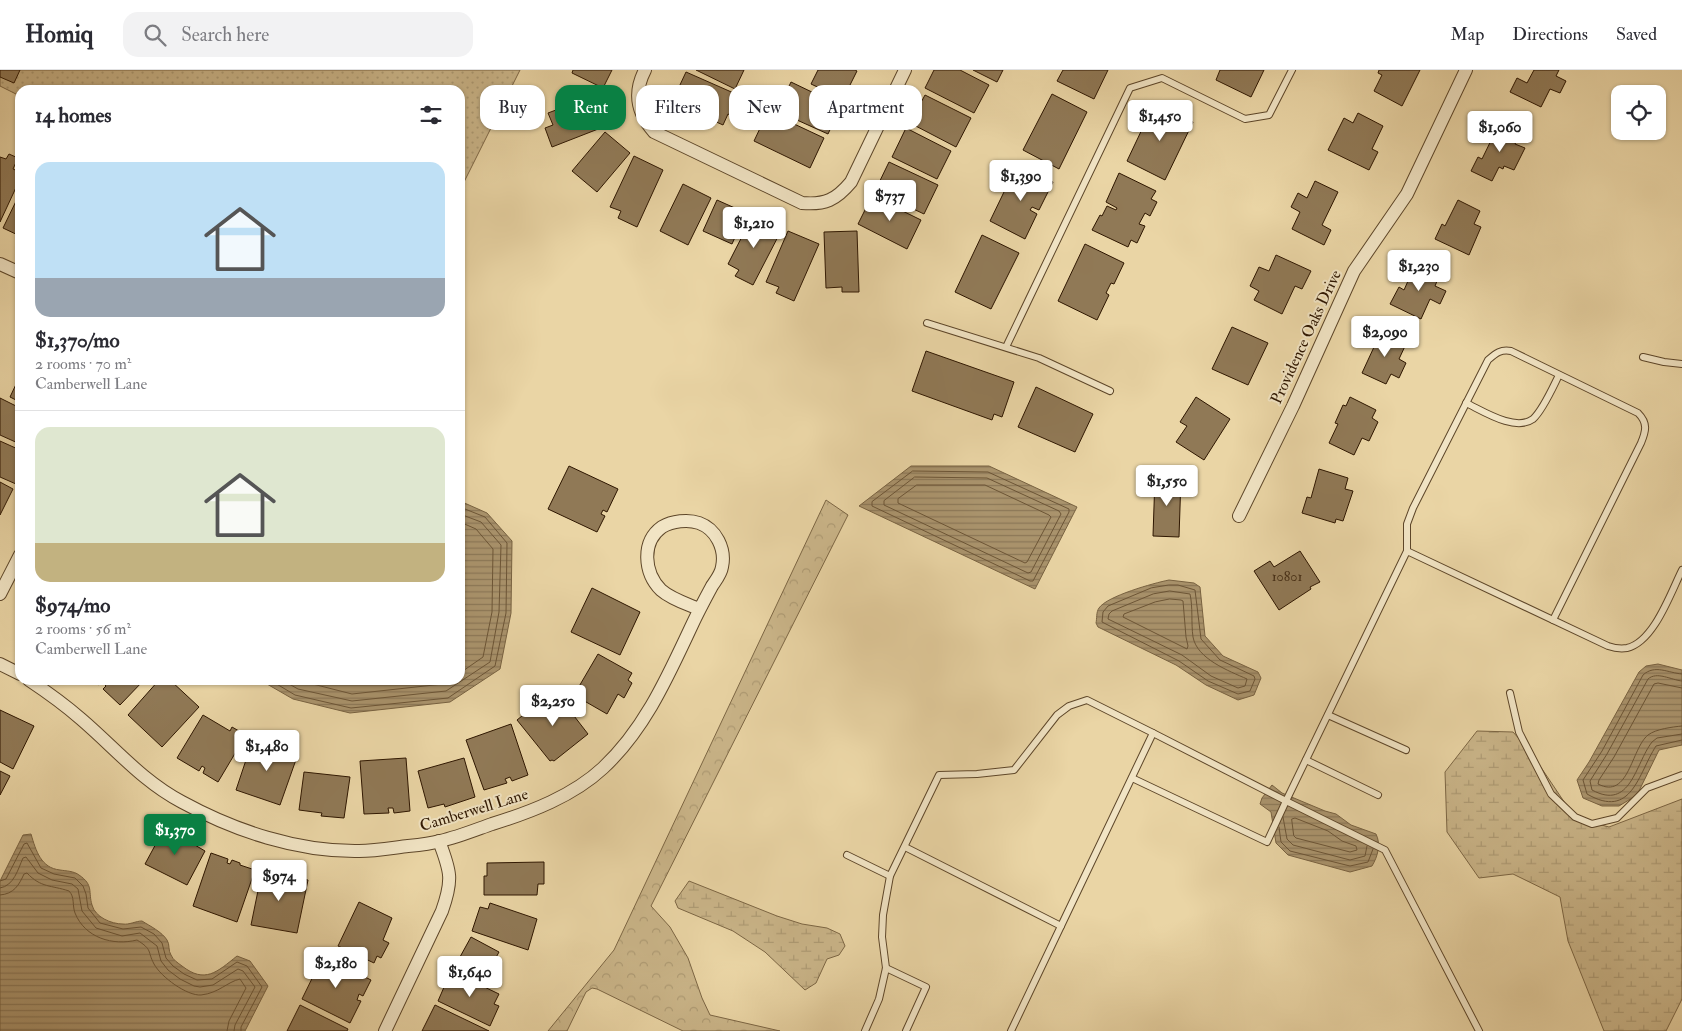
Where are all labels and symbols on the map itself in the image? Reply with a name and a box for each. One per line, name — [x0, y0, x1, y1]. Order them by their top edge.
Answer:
pin: $1,450 — [1119, 100, 1201, 142]
pin: $1,060 — [1459, 111, 1541, 153]
pin: $1,390 — [980, 160, 1062, 202]
pin: $737 — [860, 180, 920, 222]
pin: $1,210 — [713, 206, 795, 249]
pin: $1,230 — [1378, 250, 1460, 292]
street label: Providence Oaks Drive — [1266, 266, 1346, 407]
pin: $2,090 — [1344, 316, 1426, 358]
pin: $1,550 — [1126, 464, 1208, 507]
house number: 10801 — [1272, 568, 1302, 585]
pin: $2,250 — [512, 684, 594, 727]
pin: $1,480 — [226, 730, 308, 772]
street label: Camberwell Lane — [417, 784, 531, 836]
pin: $1,370 — [134, 814, 216, 856]
pin: $974 — [249, 860, 309, 902]
pin: $2,180 — [295, 946, 377, 989]
pin: $1,640 — [429, 956, 511, 998]

